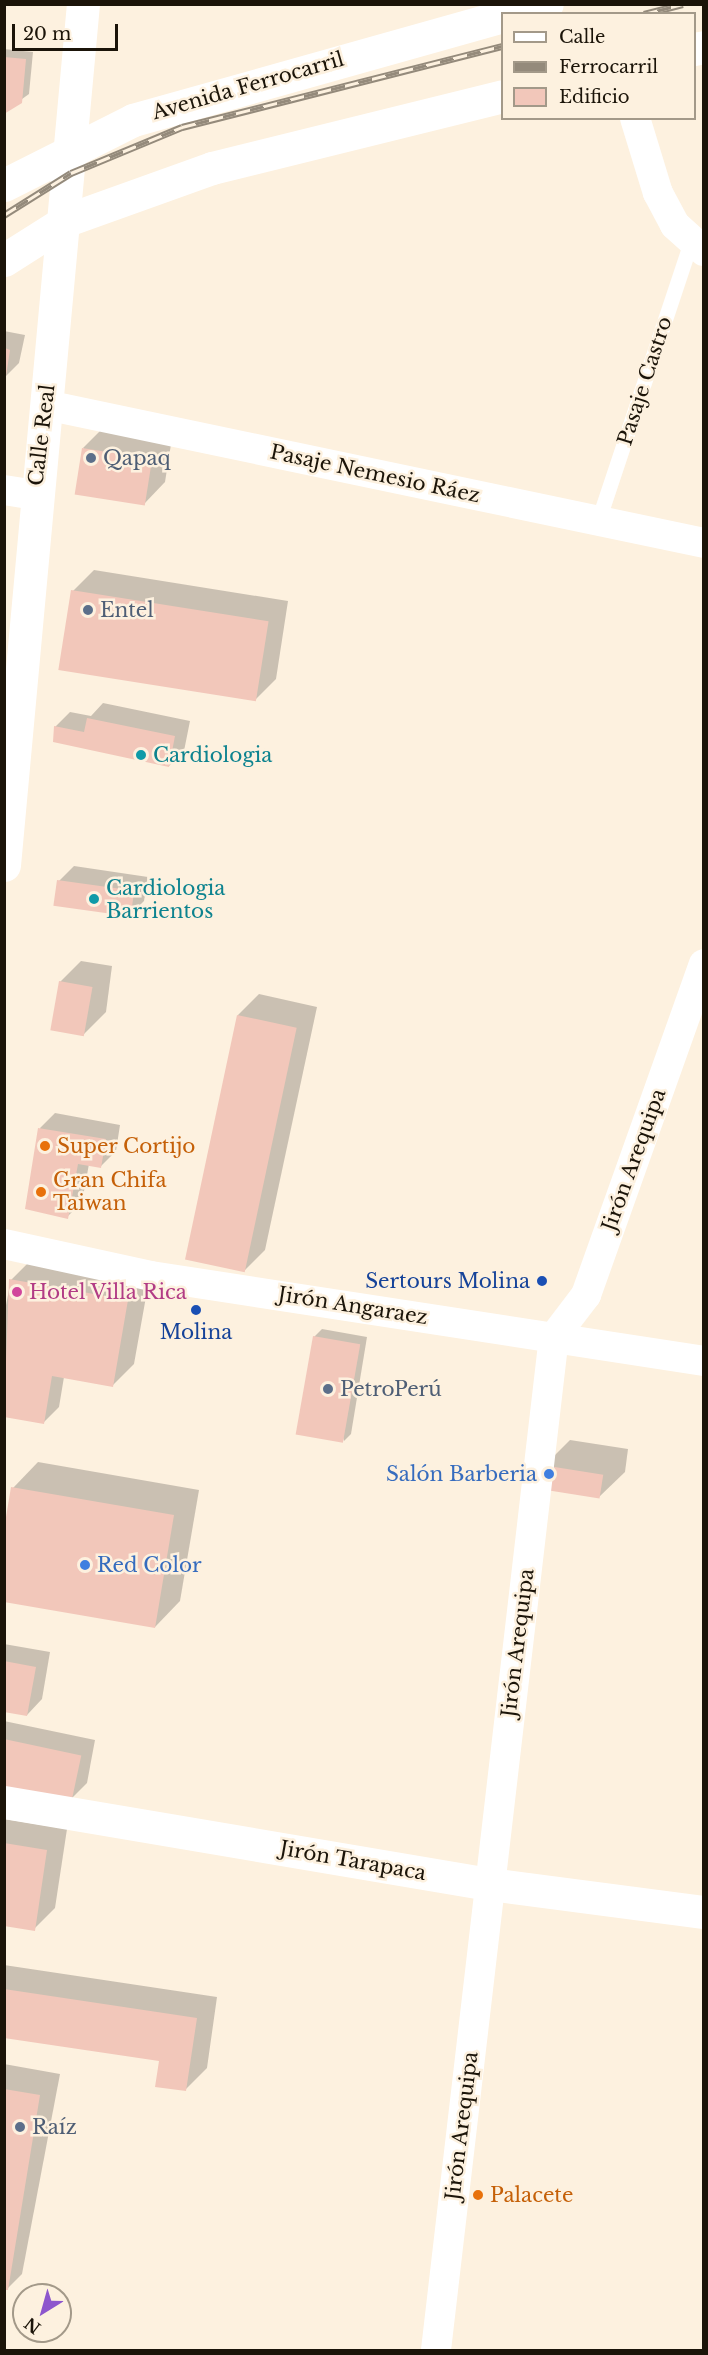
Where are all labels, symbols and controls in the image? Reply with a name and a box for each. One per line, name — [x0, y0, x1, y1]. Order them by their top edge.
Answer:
scale bar — [15, 12, 122, 50]
legend — [501, 12, 696, 120]
text: 20 m — [23, 23, 71, 45]
text: Calle — [559, 26, 605, 48]
street label: Avenida Ferrocarril — [149, 47, 347, 125]
text: Ferrocarril — [559, 56, 658, 78]
text: Edificio — [559, 86, 630, 108]
street label: Pasaje Castro — [613, 313, 677, 449]
street label: Calle Real — [24, 383, 60, 487]
street label: Pasaje Nemesio Ráez — [268, 440, 482, 508]
place label: Qapaq — [103, 446, 171, 470]
marker: Qapaq — [84, 451, 98, 465]
place label: Entel — [100, 598, 154, 622]
marker: Entel — [81, 603, 95, 617]
place label: Cardiologia — [153, 743, 272, 767]
marker: Cardiologia — [134, 748, 148, 762]
place label: Cardiologia Barrientos — [106, 876, 225, 923]
marker: Cardiologia Barrientos — [87, 892, 101, 906]
street label: Jirón Arequipa — [597, 1085, 671, 1235]
place label: Super Cortijo — [57, 1134, 196, 1158]
marker: Super Cortijo — [38, 1139, 52, 1153]
place label: Gran Chifa Taiwan — [53, 1168, 166, 1215]
marker: Gran Chifa Taiwan — [34, 1185, 48, 1199]
place label: Sertours Molina — [365, 1269, 530, 1293]
marker: Sertours Molina — [535, 1274, 549, 1288]
place label: Hotel Villa Rica — [29, 1280, 188, 1304]
street label: Jirón Angaraez — [276, 1282, 430, 1330]
marker: Hotel Villa Rica — [10, 1285, 24, 1299]
marker: Molina — [189, 1303, 203, 1317]
place label: Molina — [160, 1320, 232, 1344]
place label: PetroPerú — [340, 1377, 442, 1401]
marker: PetroPerú — [321, 1382, 335, 1396]
place label: Salón Barberia — [386, 1462, 537, 1486]
marker: Salón Barberia — [542, 1467, 556, 1481]
place label: Red Color — [97, 1553, 202, 1577]
marker: Red Color — [78, 1558, 92, 1572]
street label: Jirón Arequipa — [497, 1567, 539, 1719]
street label: Jirón Tarapaca — [278, 1836, 428, 1886]
street label: Jirón Arequipa — [441, 2050, 483, 2202]
place label: Raíz — [32, 2115, 77, 2139]
marker: Raíz — [13, 2120, 27, 2134]
place label: Palacete — [490, 2183, 573, 2207]
marker: Palacete — [471, 2188, 485, 2202]
north arrow — [12, 2283, 72, 2343]
text: N — [20, 2313, 44, 2338]

